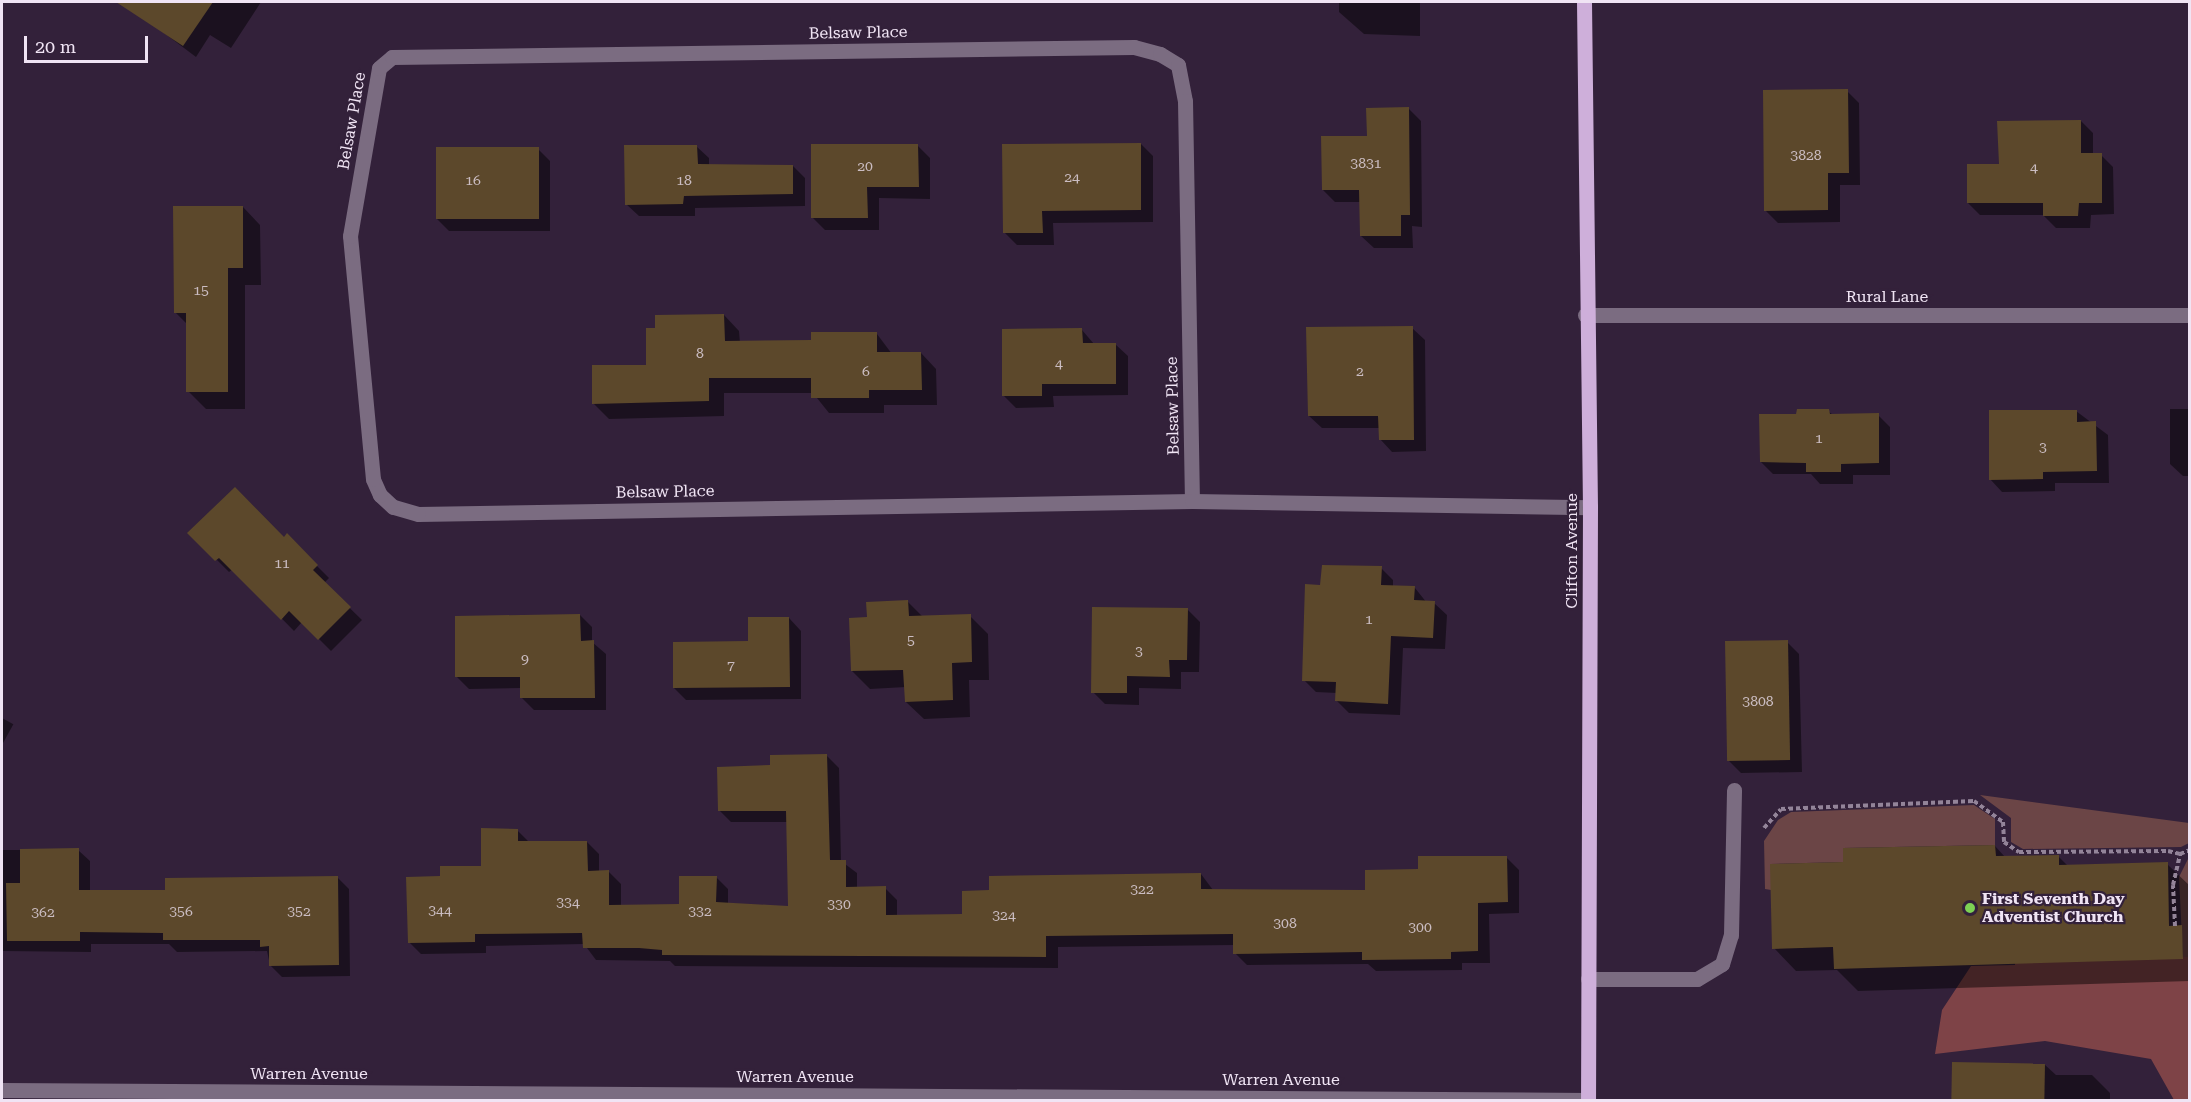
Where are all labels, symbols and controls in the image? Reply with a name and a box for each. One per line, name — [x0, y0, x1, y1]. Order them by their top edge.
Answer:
street label: Belsaw Place — [808, 23, 908, 43]
scale bar — [27, 24, 152, 62]
text: 20 m — [35, 36, 76, 57]
street label: Belsaw Place — [334, 71, 370, 171]
house number: 3828 — [1790, 147, 1822, 163]
house number: 3831 — [1350, 155, 1382, 171]
house number: 20 — [857, 158, 873, 174]
house number: 4 — [2030, 159, 2038, 175]
house number: 24 — [1064, 169, 1080, 185]
house number: 16 — [465, 172, 481, 188]
house number: 18 — [676, 172, 692, 188]
house number: 15 — [193, 282, 209, 298]
street label: Rural Lane — [1846, 287, 1928, 307]
house number: 8 — [696, 345, 704, 361]
house number: 4 — [1055, 355, 1063, 371]
street label: Belsaw Place — [1163, 356, 1183, 456]
house number: 6 — [862, 363, 870, 379]
house number: 2 — [1356, 363, 1364, 379]
house number: 1 — [1815, 430, 1823, 446]
house number: 3 — [2039, 439, 2047, 455]
street label: Belsaw Place — [615, 482, 715, 502]
street label: Clifton Avenue — [1562, 493, 1582, 609]
house number: 11 — [274, 555, 290, 571]
house number: 1 — [1365, 611, 1373, 627]
house number: 5 — [907, 632, 915, 648]
house number: 3 — [1135, 643, 1143, 659]
house number: 9 — [521, 651, 529, 667]
house number: 7 — [727, 657, 735, 673]
house number: 3808 — [1742, 693, 1774, 709]
house number: 322 — [1130, 881, 1154, 897]
place label: First Seventh Day Adventist Church — [1982, 889, 2125, 927]
house number: 334 — [556, 894, 580, 910]
house number: 330 — [827, 896, 851, 912]
marker: First Seventh Day Adventist Church — [1963, 901, 1977, 915]
house number: 344 — [428, 902, 452, 918]
house number: 356 — [169, 903, 193, 919]
house number: 352 — [287, 903, 311, 919]
house number: 332 — [688, 903, 712, 919]
house number: 362 — [31, 904, 55, 920]
house number: 324 — [992, 907, 1016, 923]
house number: 308 — [1273, 915, 1297, 931]
house number: 300 — [1408, 919, 1432, 935]
street label: Warren Avenue — [250, 1064, 368, 1084]
street label: Warren Avenue — [736, 1067, 854, 1087]
street label: Warren Avenue — [1222, 1070, 1340, 1090]

